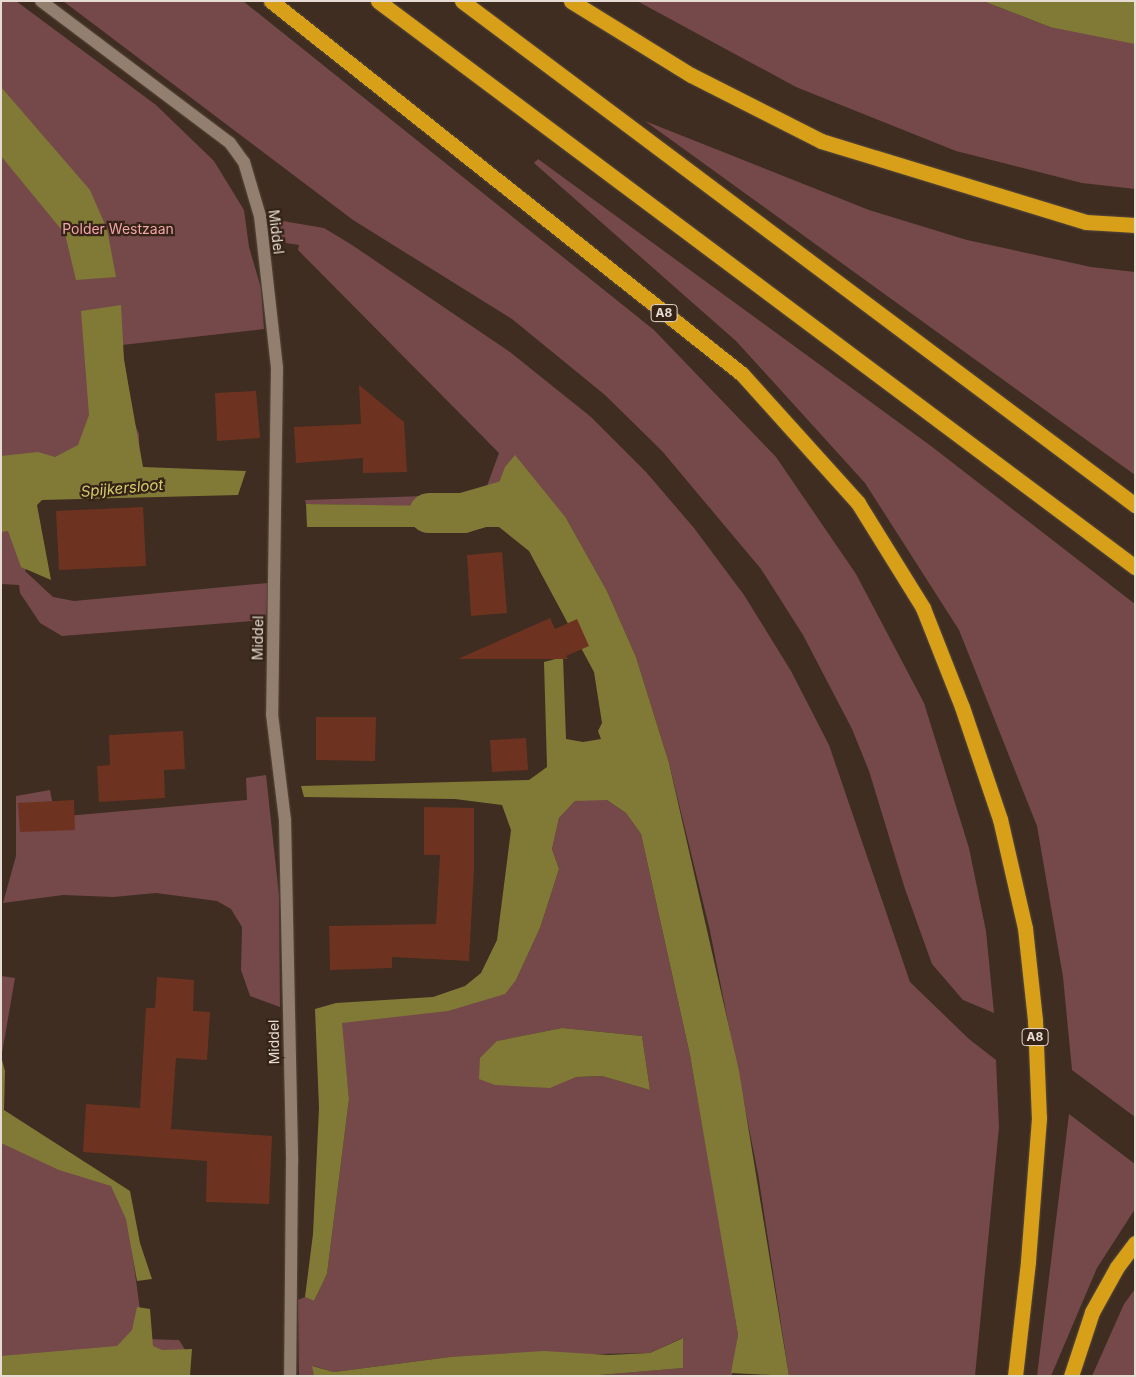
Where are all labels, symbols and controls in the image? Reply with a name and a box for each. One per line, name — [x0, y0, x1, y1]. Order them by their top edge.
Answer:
street label: Middel — [265, 209, 287, 255]
park label: Polder Westzaan — [62, 221, 174, 237]
road number: A8 — [650, 304, 678, 322]
water label: Spijkersloot — [80, 475, 164, 501]
street label: Middel — [249, 615, 267, 661]
street label: Middel — [265, 1019, 283, 1065]
road number: A8 — [1021, 1028, 1049, 1046]

